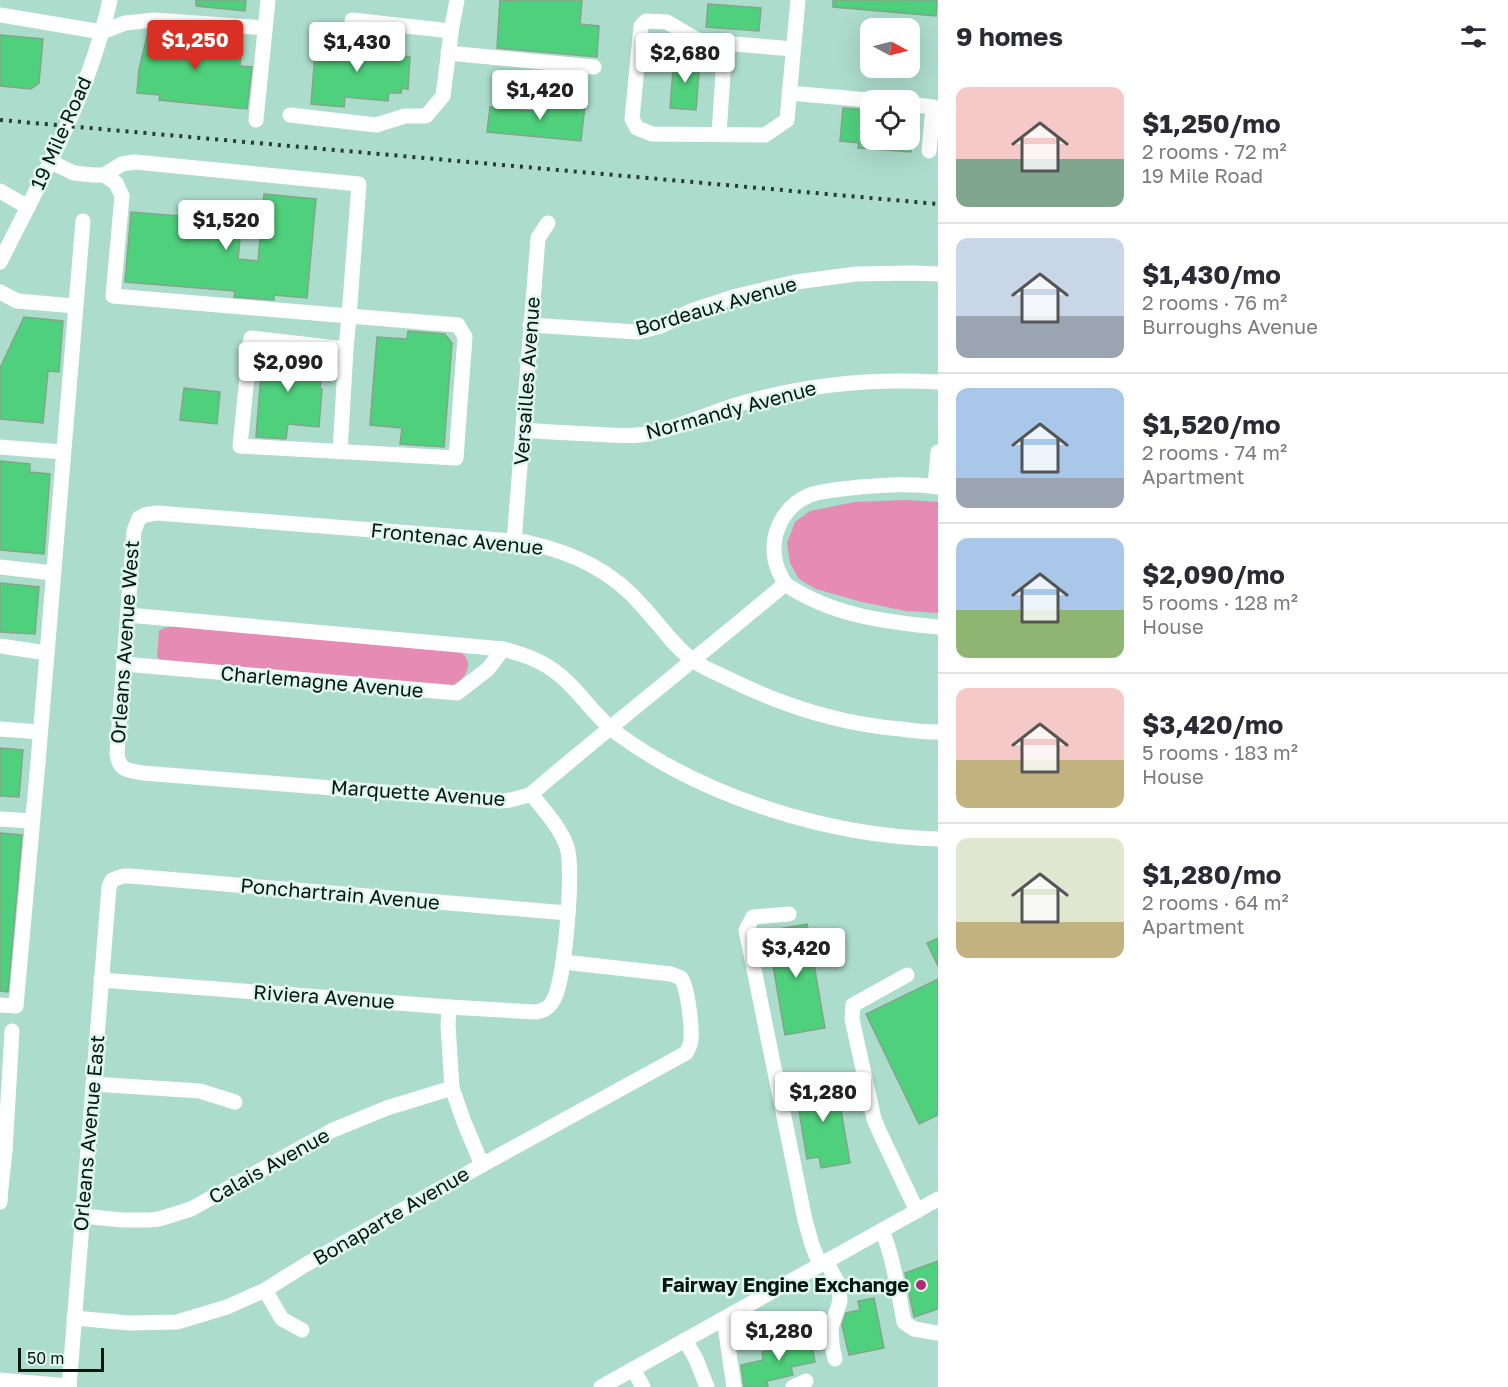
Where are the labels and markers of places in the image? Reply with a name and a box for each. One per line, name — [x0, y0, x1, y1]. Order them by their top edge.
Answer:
pin: $1,250 — [146, 20, 244, 71]
pin: $1,430 — [308, 22, 406, 73]
pin: $2,680 — [636, 33, 734, 84]
pin: $1,420 — [491, 70, 589, 121]
pin: $1,520 — [177, 200, 275, 251]
pin: $2,090 — [239, 342, 337, 393]
pin: $3,420 — [747, 928, 845, 979]
pin: $1,280 — [774, 1072, 872, 1123]
place label: Fairway Engine Exchange — [661, 1272, 909, 1296]
marker: Fairway Engine Exchange — [914, 1278, 928, 1292]
pin: $1,280 — [730, 1311, 828, 1362]

